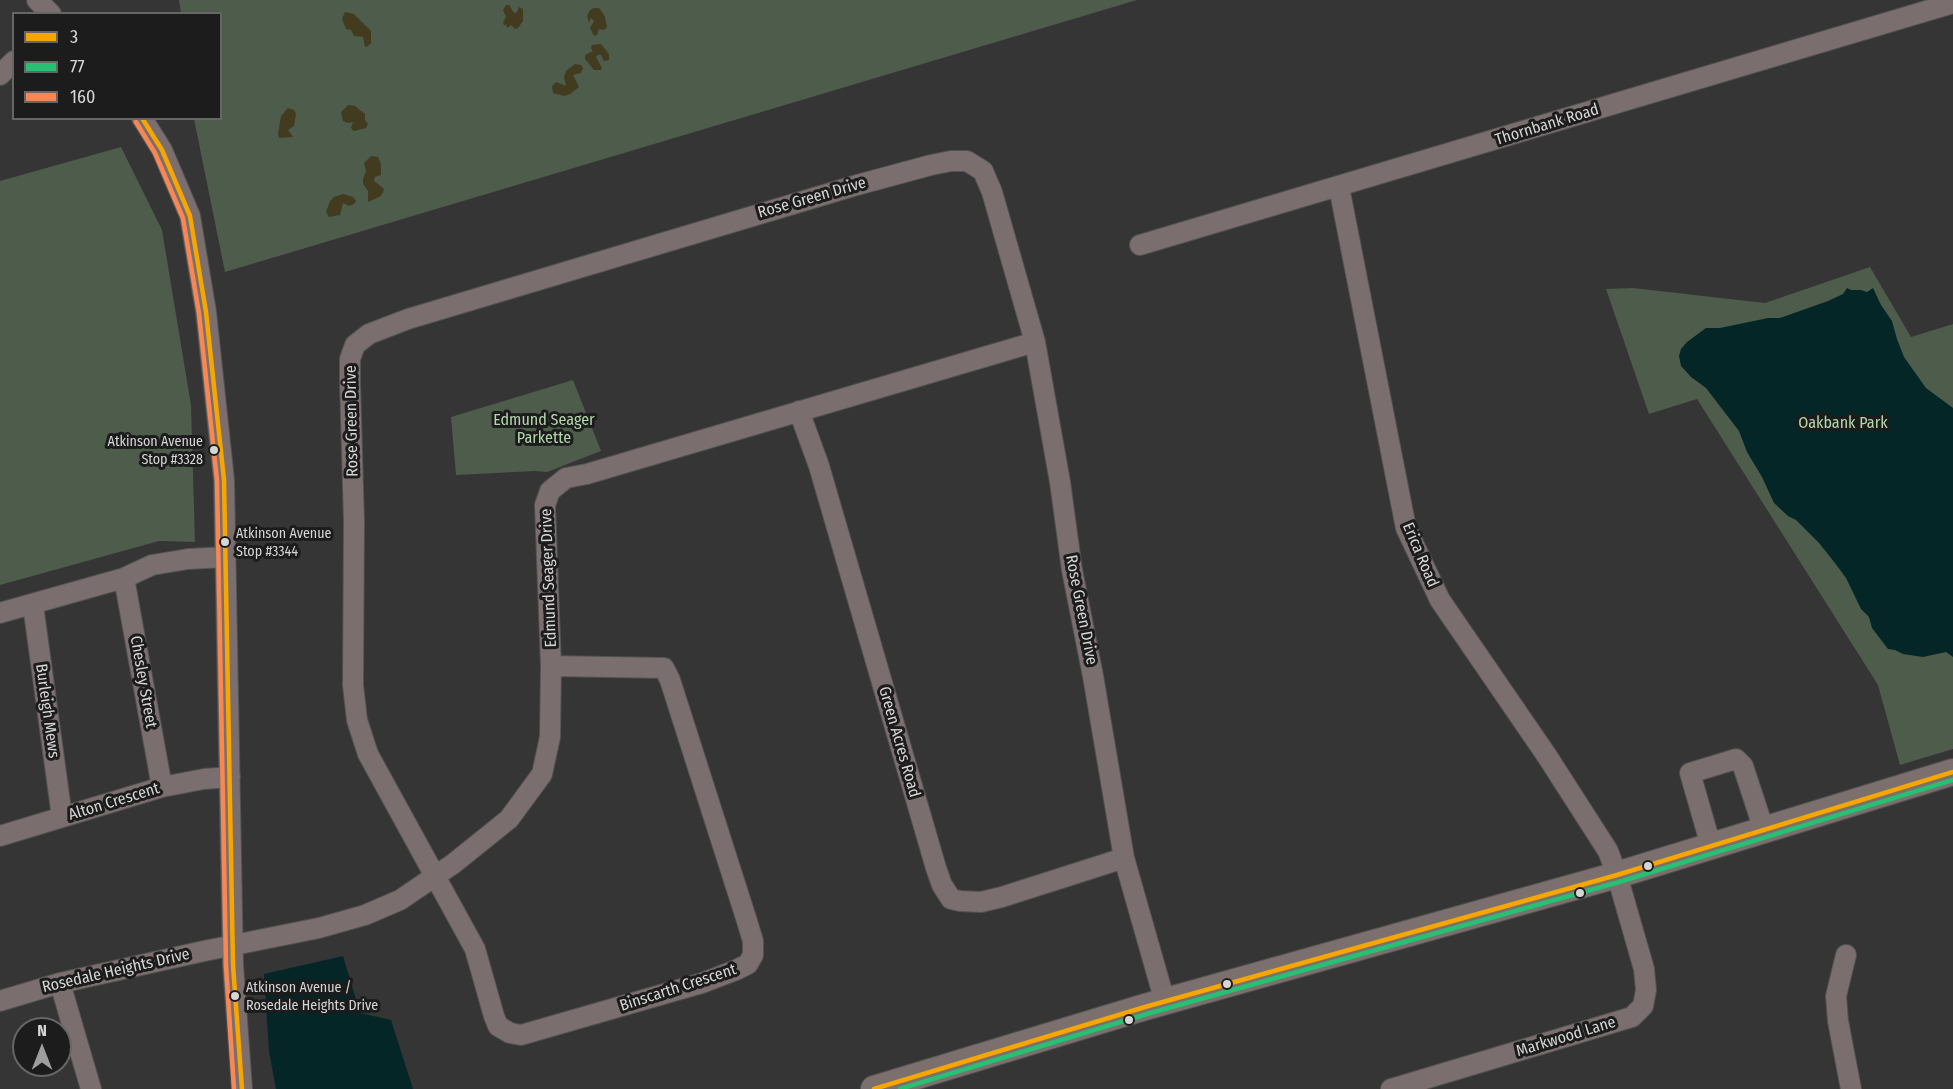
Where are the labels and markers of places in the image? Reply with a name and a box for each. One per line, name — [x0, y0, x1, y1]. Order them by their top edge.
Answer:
place label: Atkinson Avenue Stop #3328 — [108, 434, 203, 466]
marker: Atkinson Avenue Stop #3328 — [208, 444, 220, 456]
place label: Atkinson Avenue Stop #3344 — [236, 526, 331, 558]
marker: Atkinson Avenue Stop #3344 — [219, 536, 231, 548]
unlabelled marker — [1642, 860, 1654, 872]
unlabelled marker — [1574, 887, 1586, 899]
unlabelled marker — [1221, 978, 1233, 990]
place label: Atkinson Avenue / Rosedale Heights Drive — [246, 980, 378, 1012]
marker: Atkinson Avenue / Rosedale Heights Drive — [229, 990, 241, 1002]
unlabelled marker — [1123, 1014, 1135, 1026]

